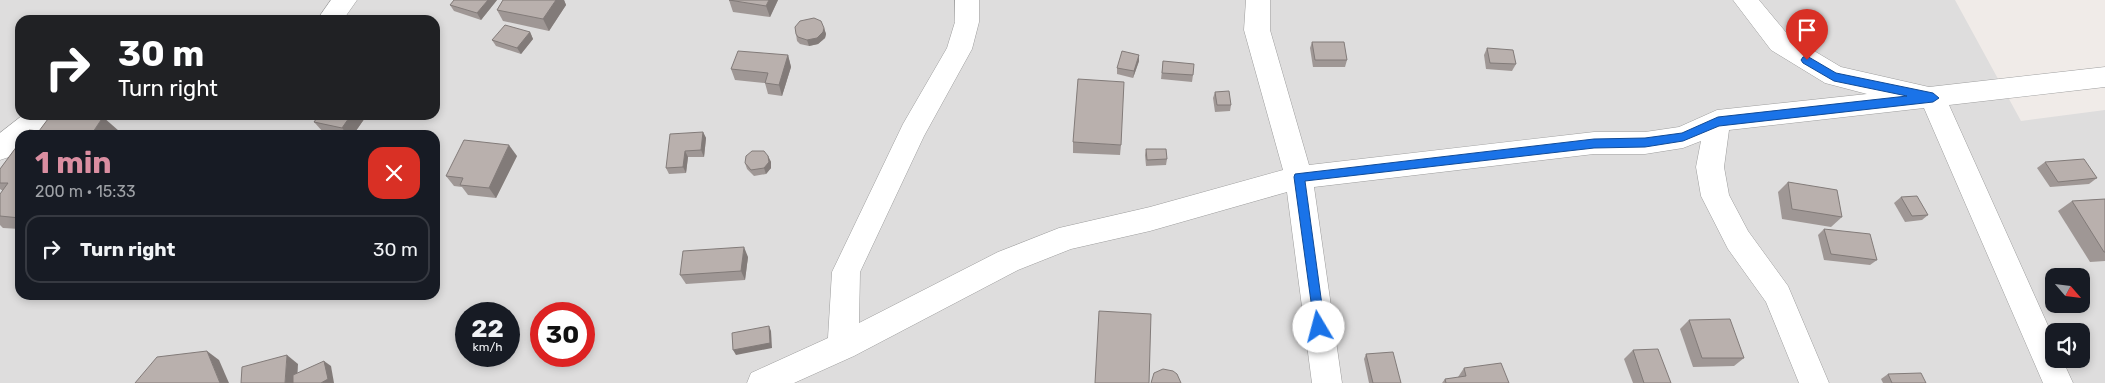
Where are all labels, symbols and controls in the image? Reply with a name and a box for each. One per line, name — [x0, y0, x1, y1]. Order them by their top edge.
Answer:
pin — [1786, 9, 1828, 60]
icon: arrive — [1793, 16, 1821, 44]
text: 30 m — [118, 33, 204, 75]
icon: right — [35, 35, 100, 100]
text: Turn right — [118, 75, 218, 102]
text: 1 min — [35, 145, 112, 181]
button: close — [368, 147, 420, 199]
text: 200 m · 15:33 — [35, 182, 136, 201]
icon: right — [37, 235, 65, 263]
text: Turn right — [80, 238, 175, 261]
text: 30 m — [373, 238, 418, 261]
north arrow — [2045, 268, 2090, 312]
map controls — [2045, 268, 2090, 368]
position arrow — [1292, 300, 1344, 352]
speed limit sign: 30 — [530, 302, 595, 367]
text: 22 — [471, 314, 504, 343]
button: sound — [2045, 323, 2090, 368]
text: km/h — [473, 340, 502, 354]

